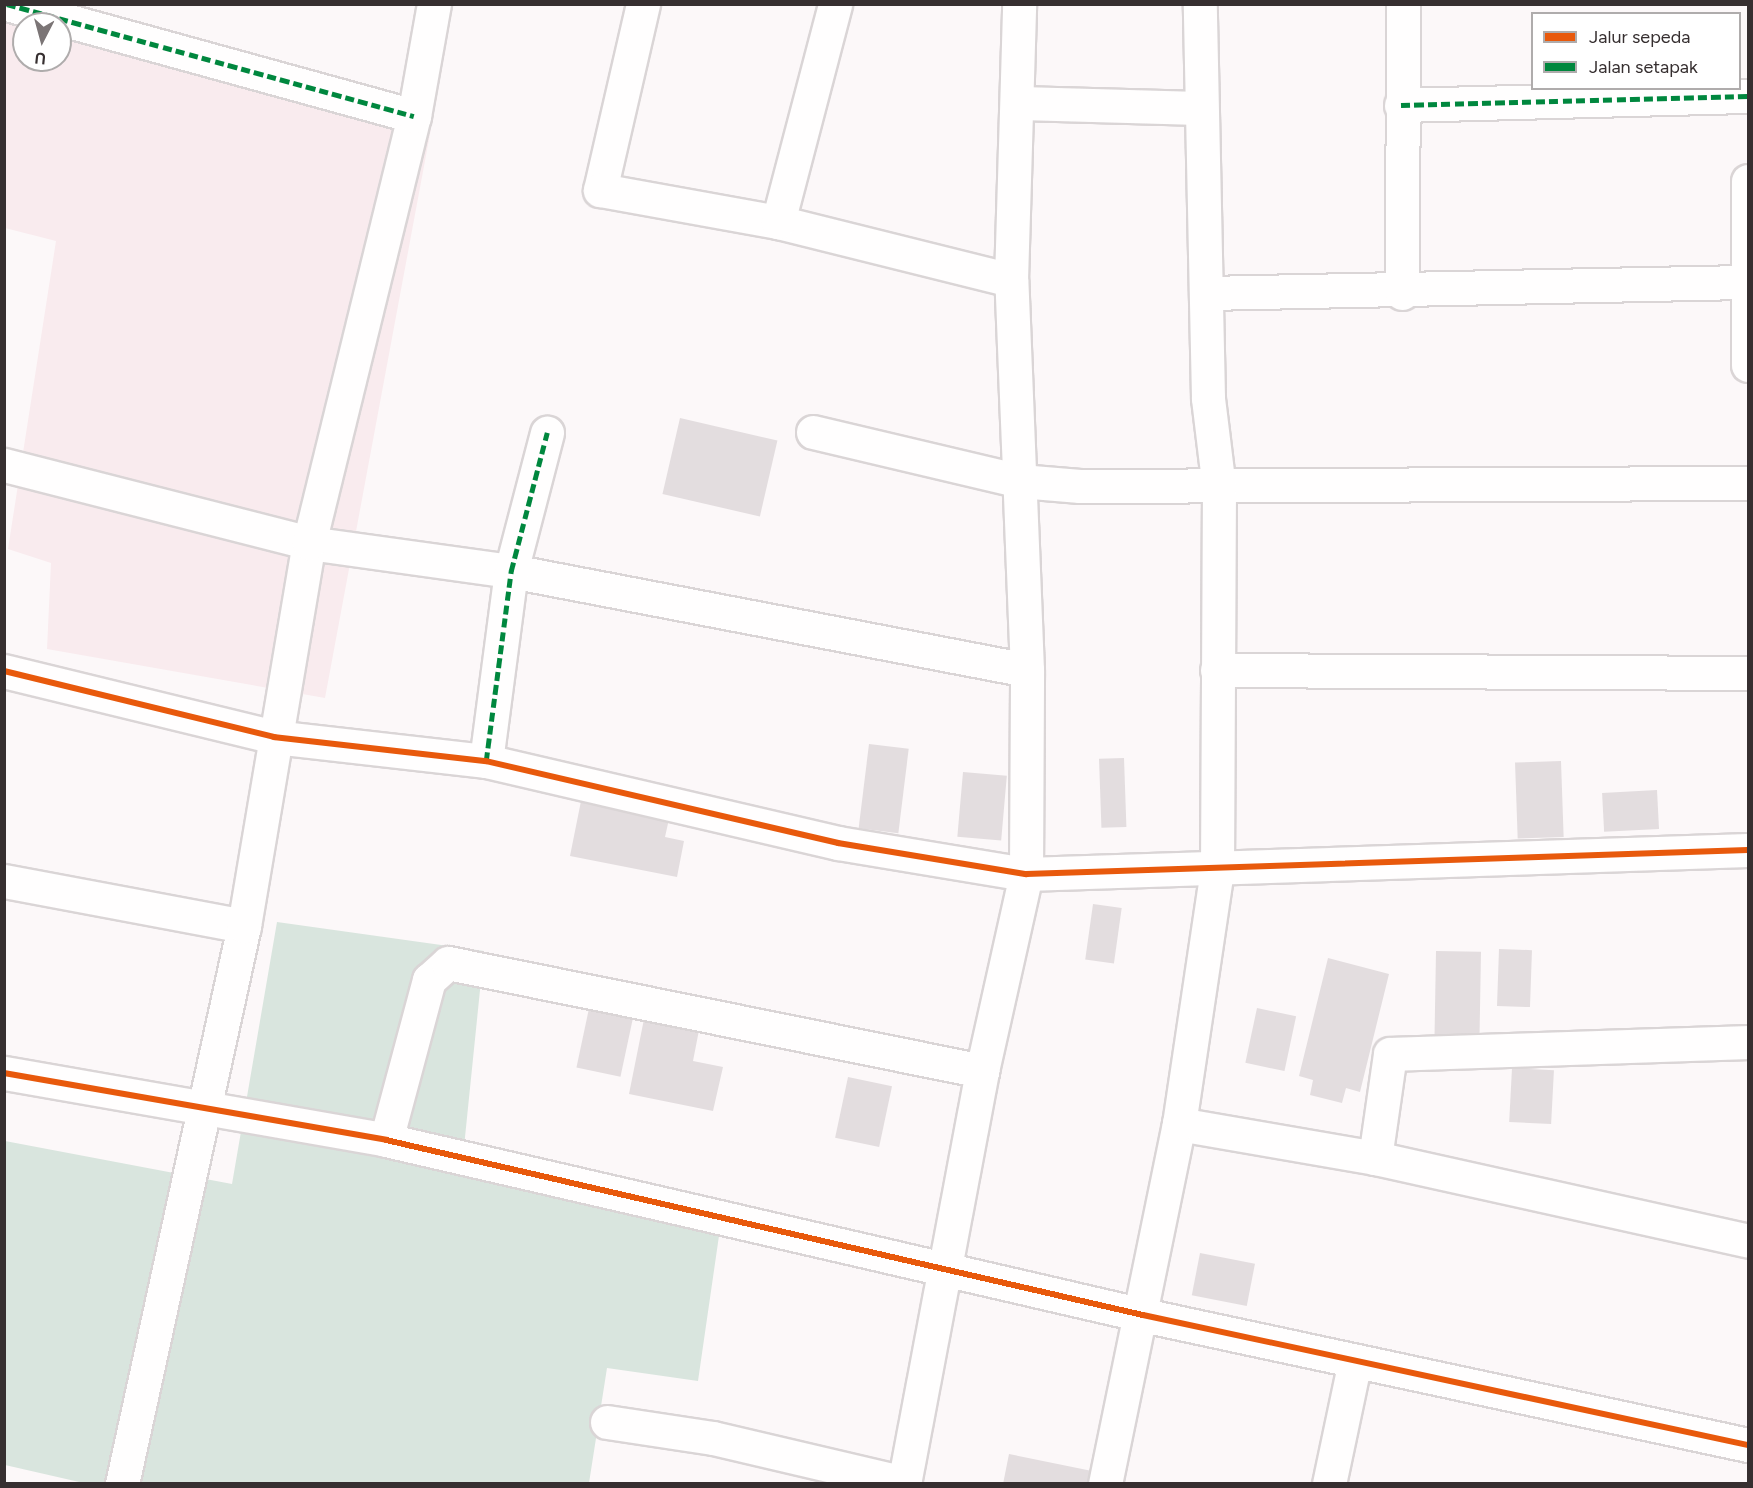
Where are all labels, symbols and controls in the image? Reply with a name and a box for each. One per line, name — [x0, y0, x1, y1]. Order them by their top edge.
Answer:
north arrow — [12, 12, 72, 72]
legend — [1531, 12, 1741, 90]
text: Jalur sepeda — [1589, 26, 1690, 48]
text: U — [34, 48, 47, 68]
text: Jalan setapak — [1589, 56, 1698, 78]

